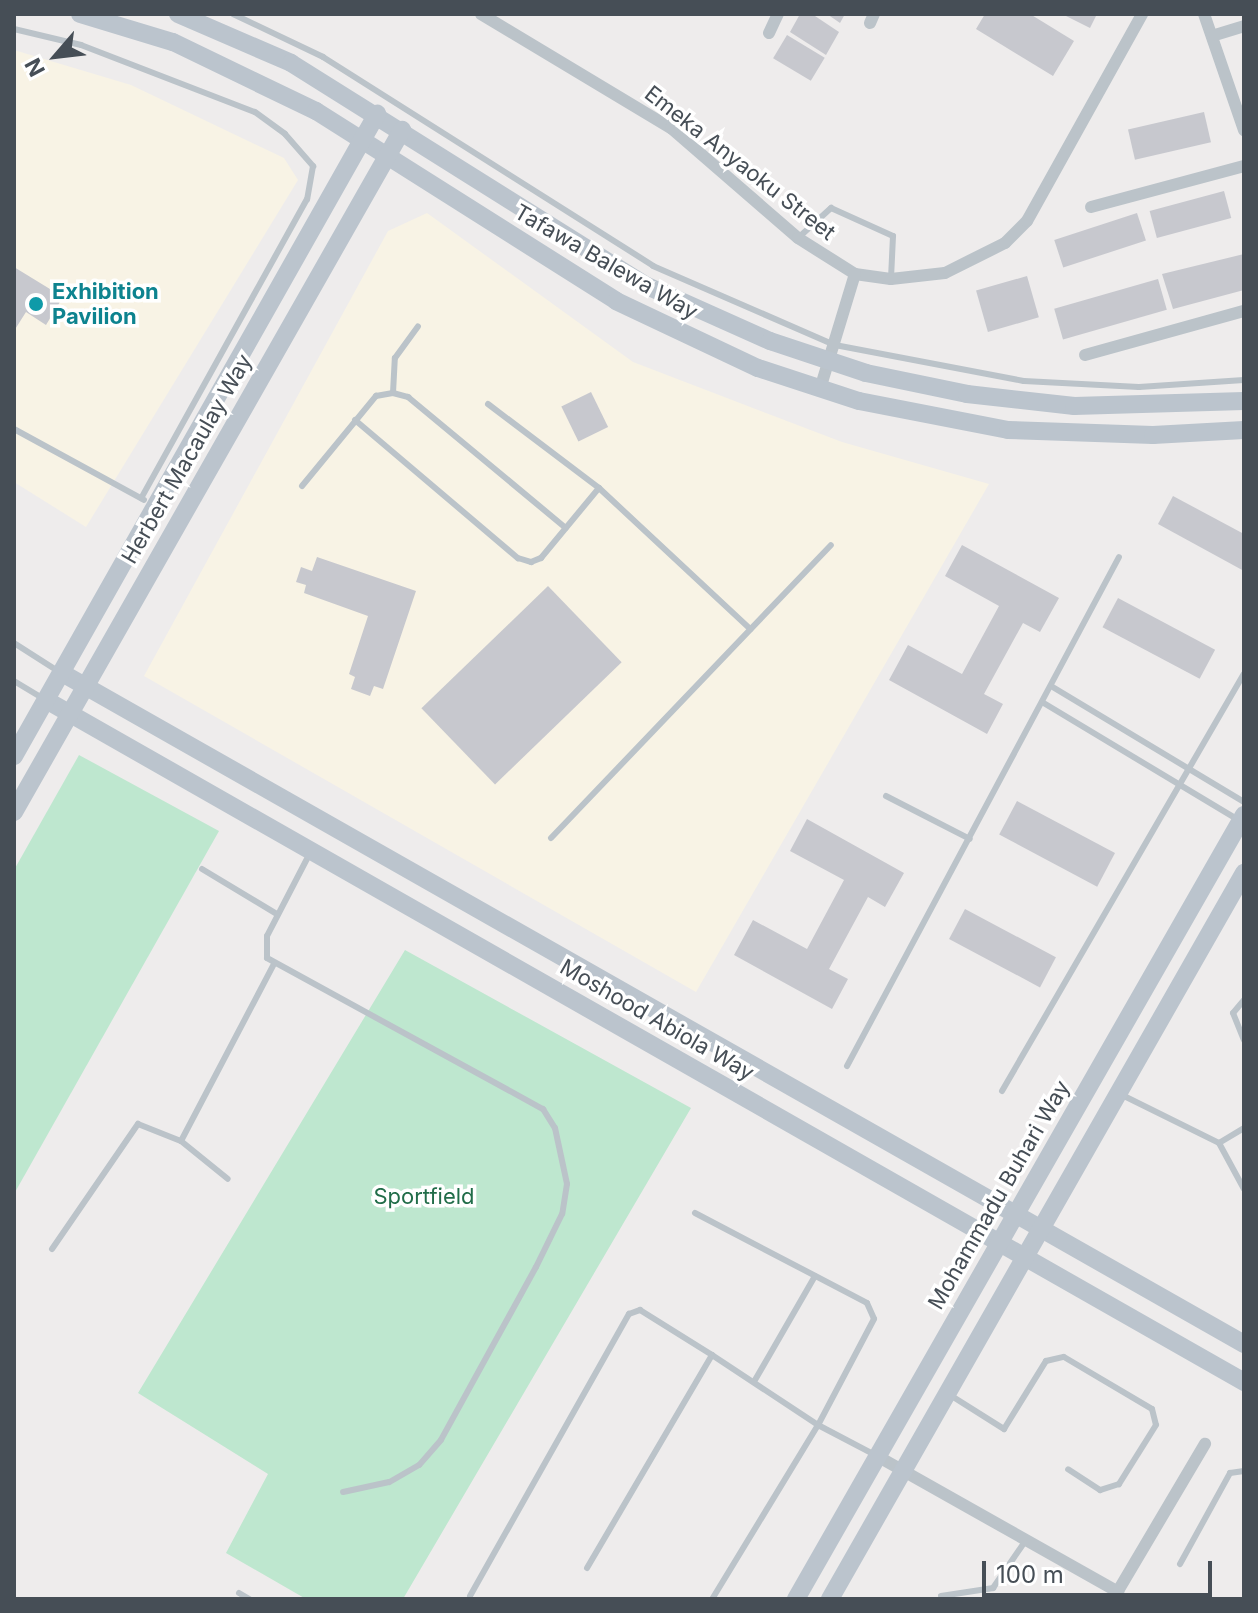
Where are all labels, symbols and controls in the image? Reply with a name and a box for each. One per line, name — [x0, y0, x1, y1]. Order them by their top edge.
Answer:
north arrow — [16, 16, 96, 96]
text: N — [19, 54, 50, 81]
street label: Emeka Anyaoku Street — [639, 80, 841, 246]
street label: Tafawa Balewa Way — [509, 199, 703, 325]
place label: Exhibition Pavilion — [52, 278, 159, 330]
marker: Exhibition Pavilion — [27, 295, 45, 313]
street label: Herbert Macaulay Way — [116, 350, 258, 568]
street label: Moshood Abiola Way — [555, 954, 759, 1086]
street label: Mohammadu Buhari Way — [923, 1076, 1075, 1314]
park label: Sportfield — [373, 1184, 475, 1210]
scale bar — [986, 1545, 1216, 1595]
text: 100 m — [996, 1560, 1064, 1589]

